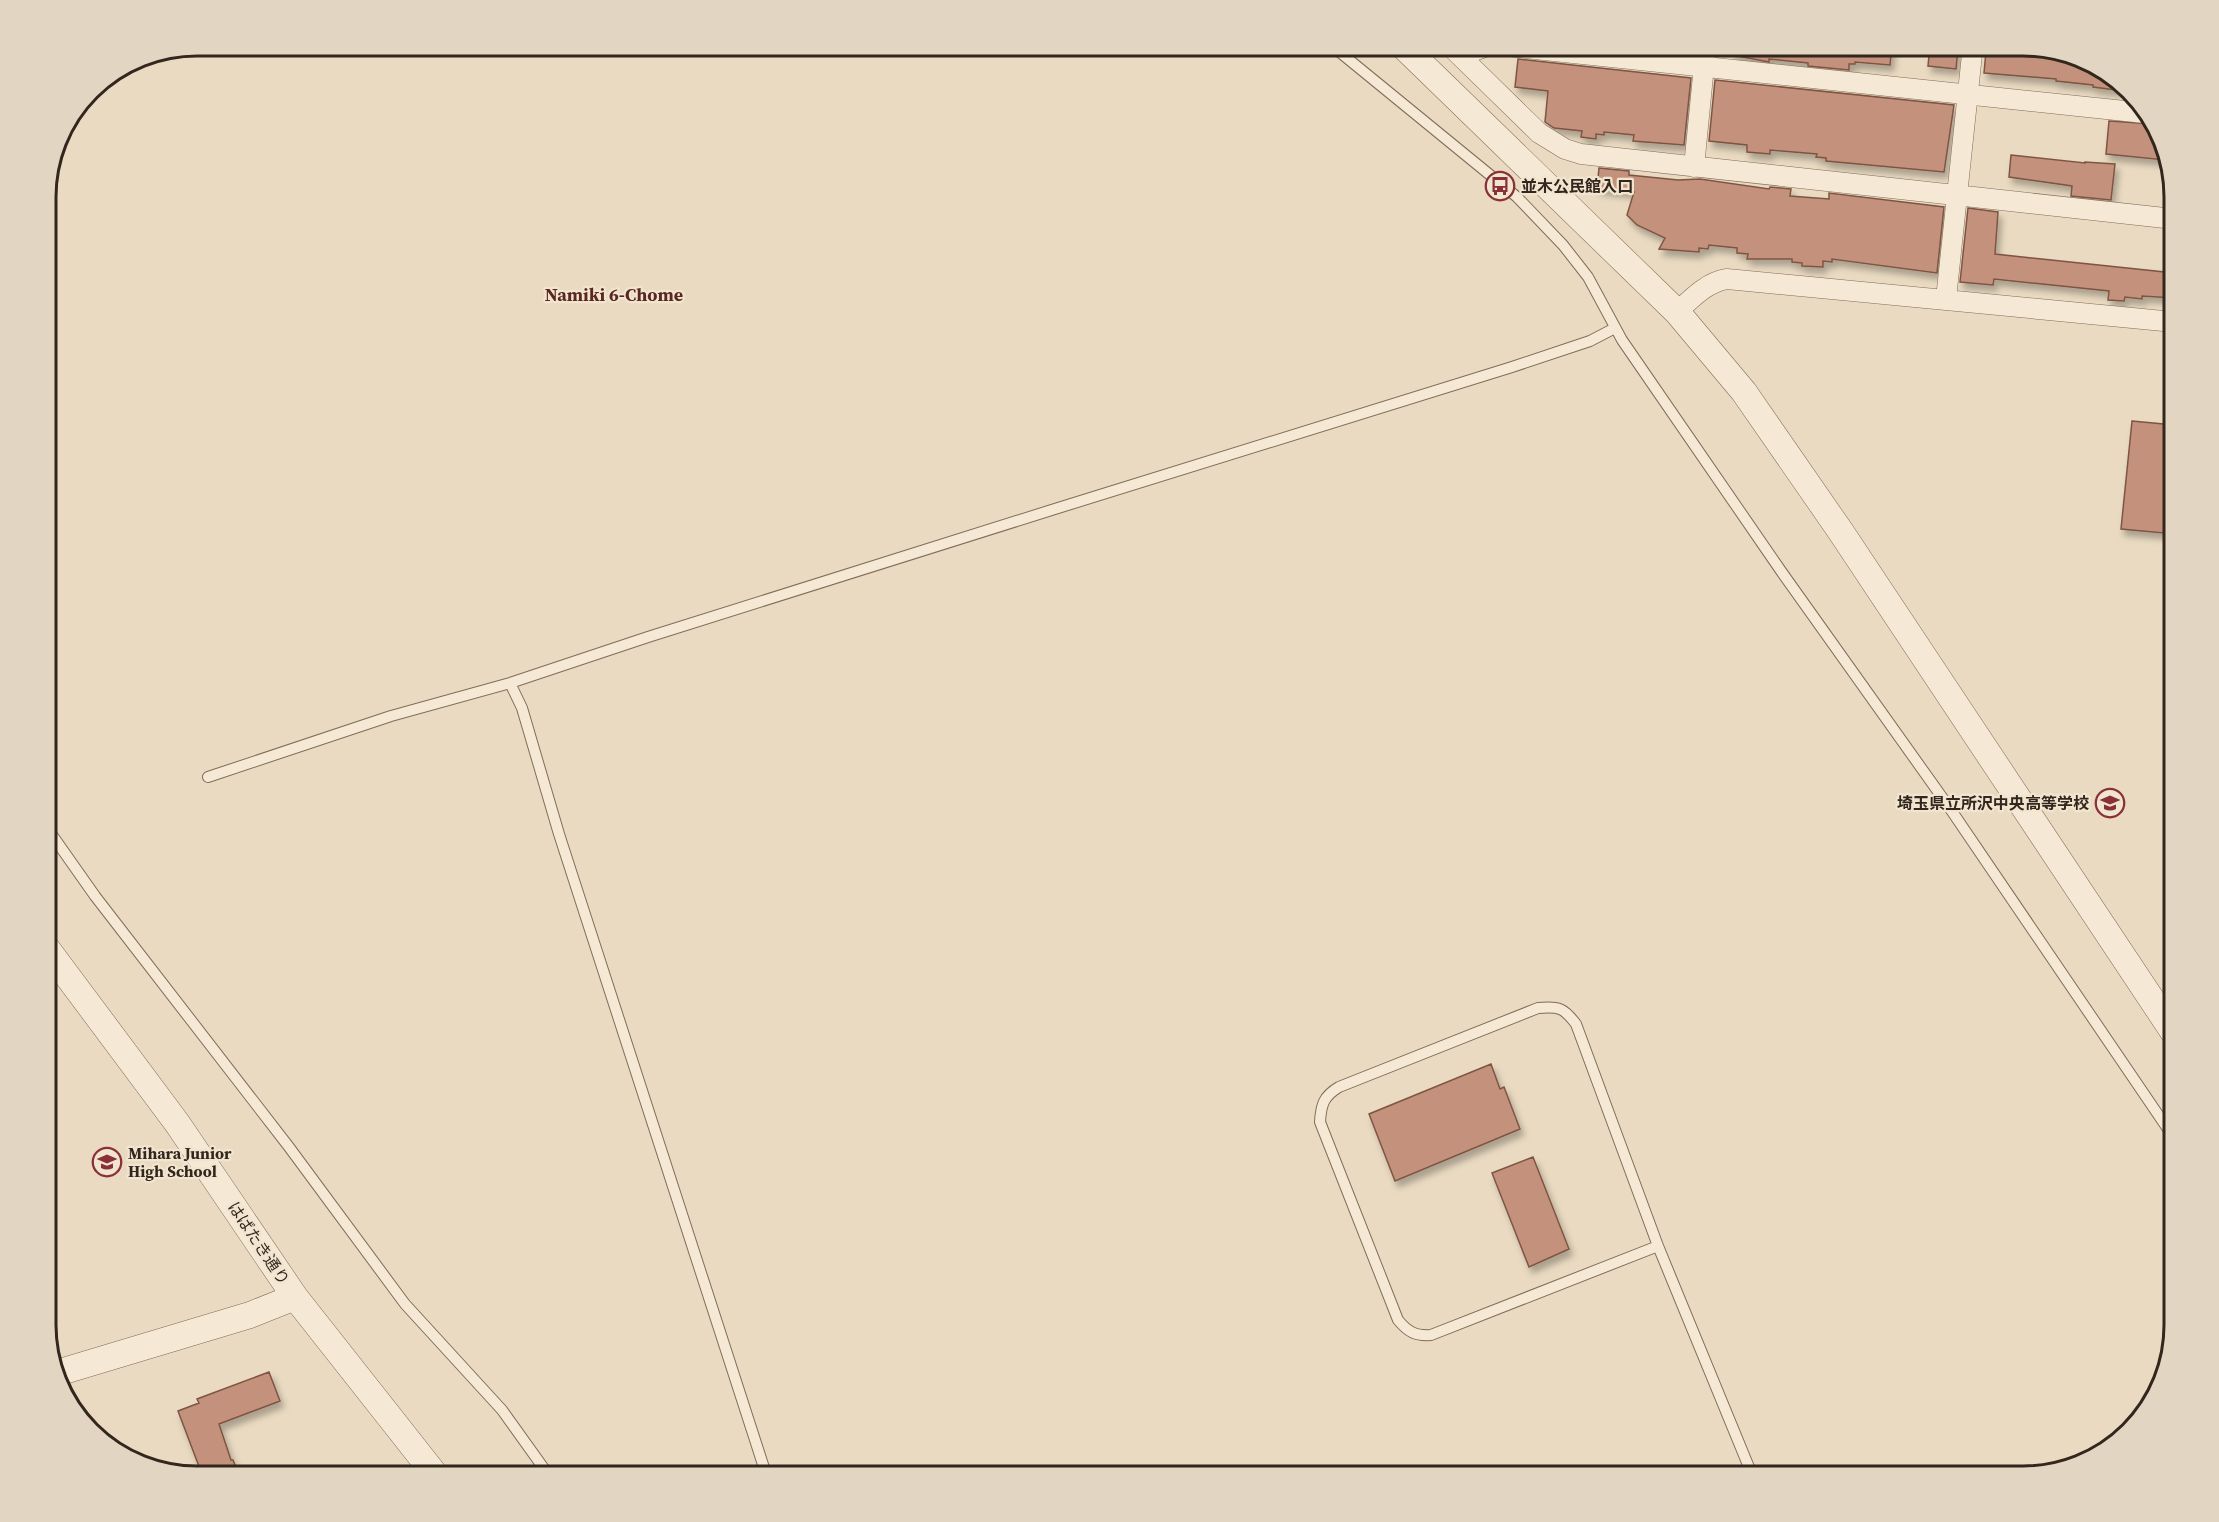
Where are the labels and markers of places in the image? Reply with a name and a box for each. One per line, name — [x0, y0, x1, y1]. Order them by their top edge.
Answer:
bus stop icon: 並木公民館入口 — [1484, 170, 1516, 202]
place label: 並木公民館入口 — [1521, 175, 1633, 197]
school or university icon: 埼玉県立所沢中央高等学校 — [2094, 787, 2126, 819]
place label: 埼玉県立所沢中央高等学校 — [1897, 792, 2089, 814]
place label: Mihara Junior High School — [128, 1142, 232, 1182]
school or university icon: Mihara Junior High School — [91, 1146, 123, 1178]

